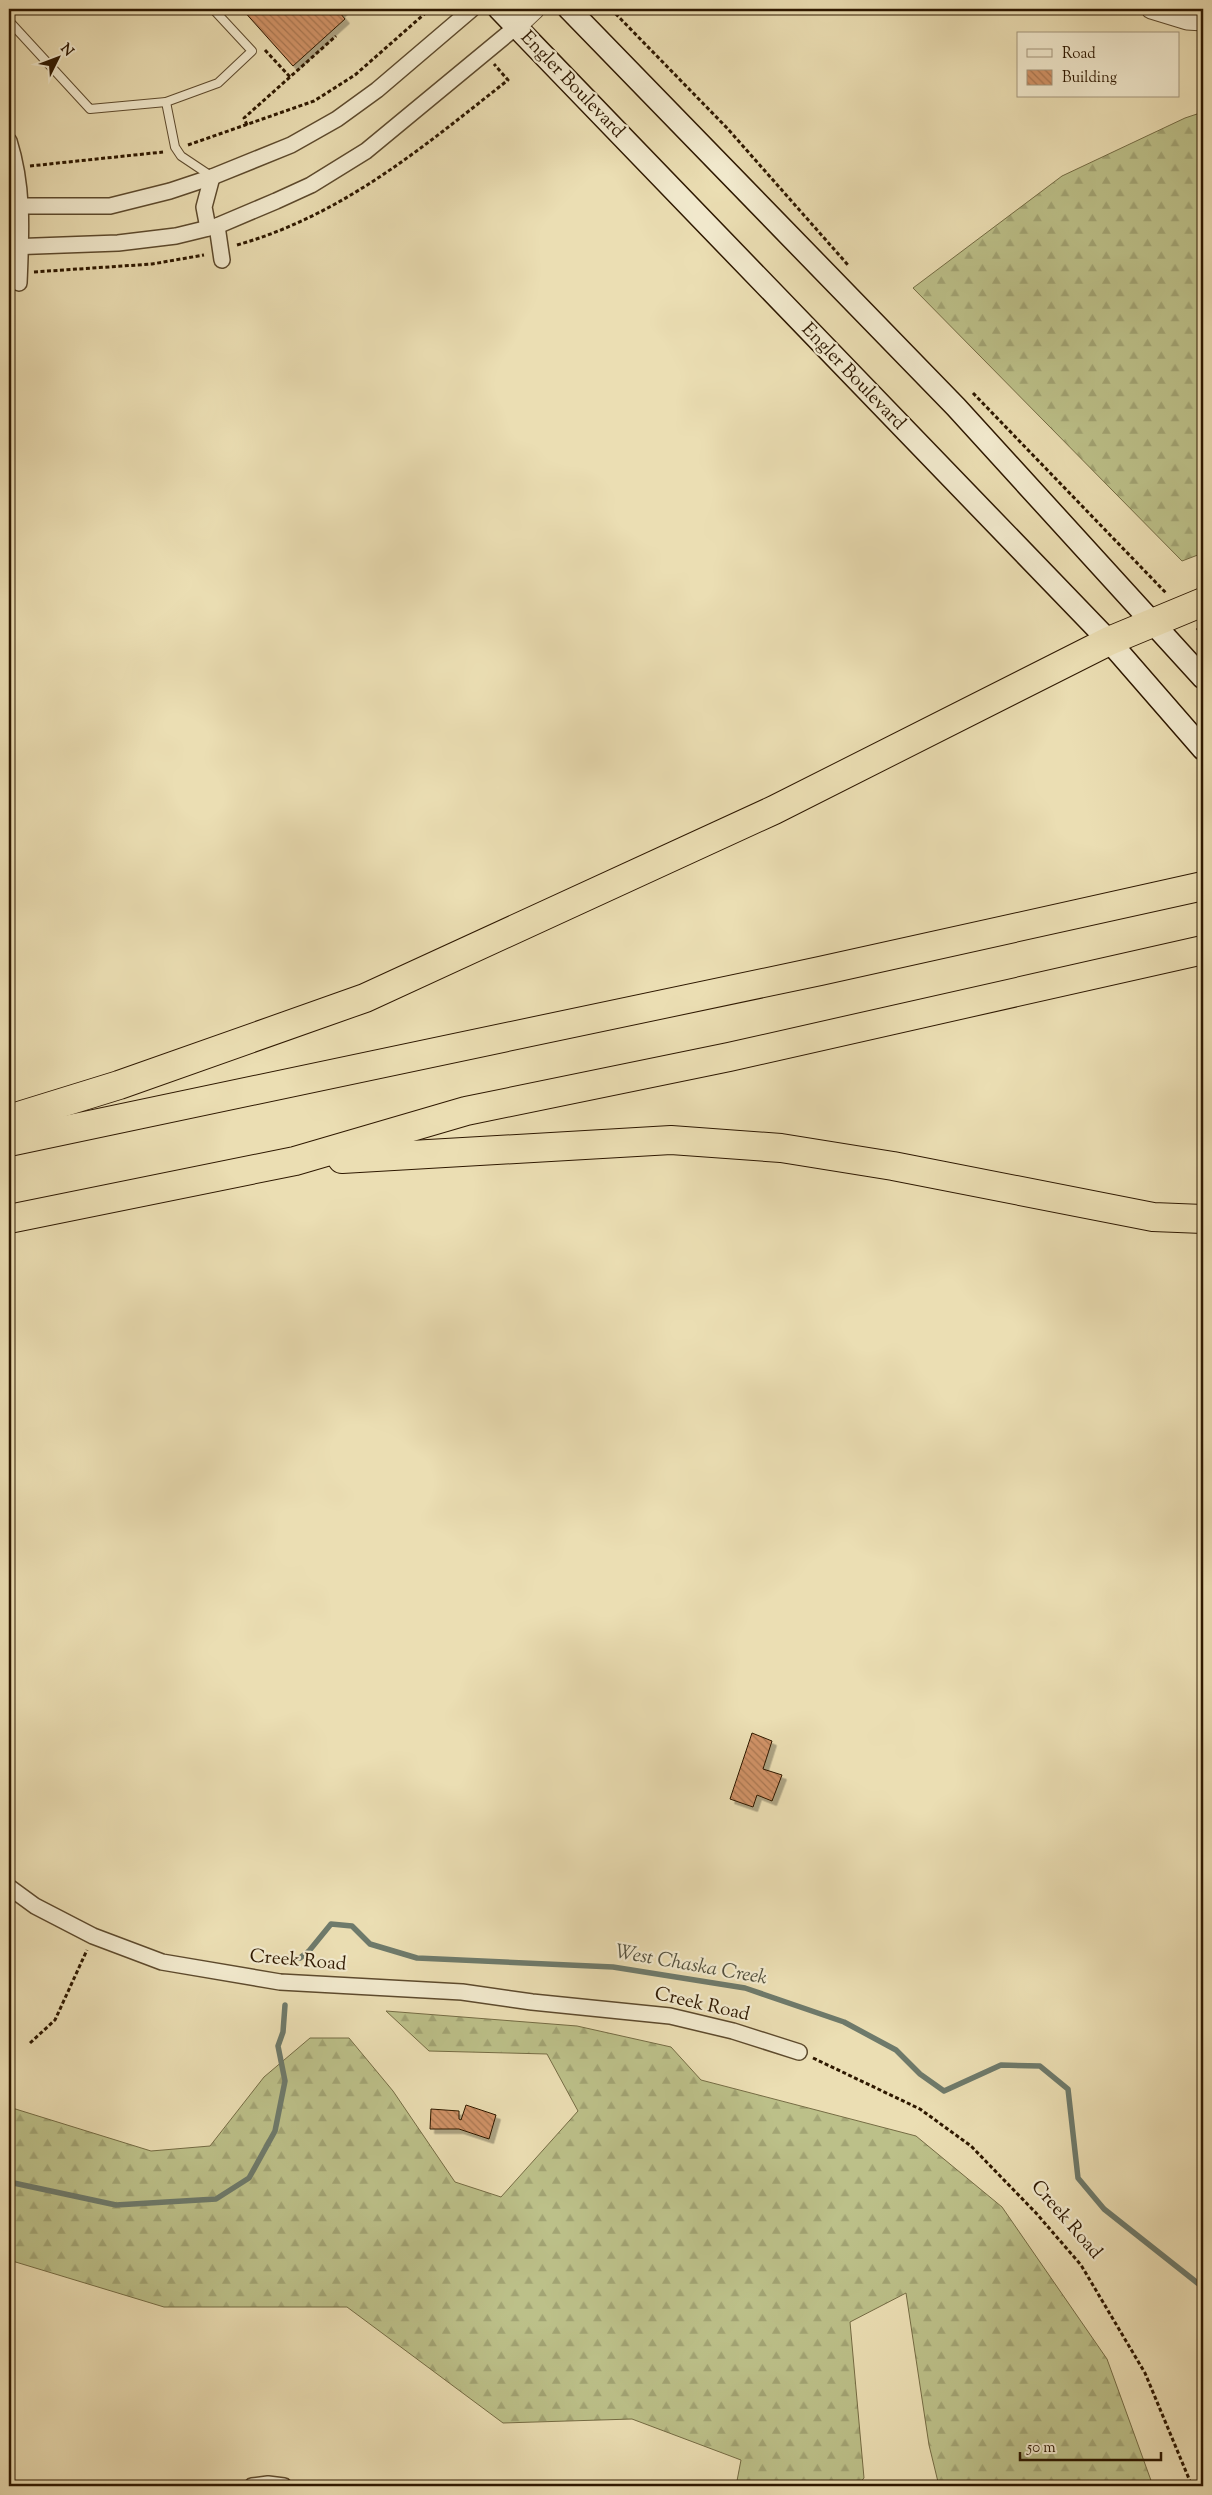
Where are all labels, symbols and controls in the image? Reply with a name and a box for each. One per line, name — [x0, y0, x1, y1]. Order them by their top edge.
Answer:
street label: Engler Boulevard — [514, 25, 631, 145]
north arrow — [32, 32, 82, 82]
legend — [1017, 32, 1180, 98]
text: N — [55, 40, 77, 61]
text: Road — [1062, 44, 1096, 65]
text: Building — [1062, 68, 1117, 89]
street label: Engler Boulevard — [795, 317, 912, 437]
water label: West Chaska Creek — [613, 1938, 769, 1994]
street label: Creek Road — [249, 1943, 348, 1979]
street label: Creek Road — [652, 1981, 753, 2029]
street label: Creek Road — [1024, 2175, 1108, 2266]
scale bar — [1020, 2430, 1161, 2462]
text: 50 m — [1026, 2438, 1056, 2459]

